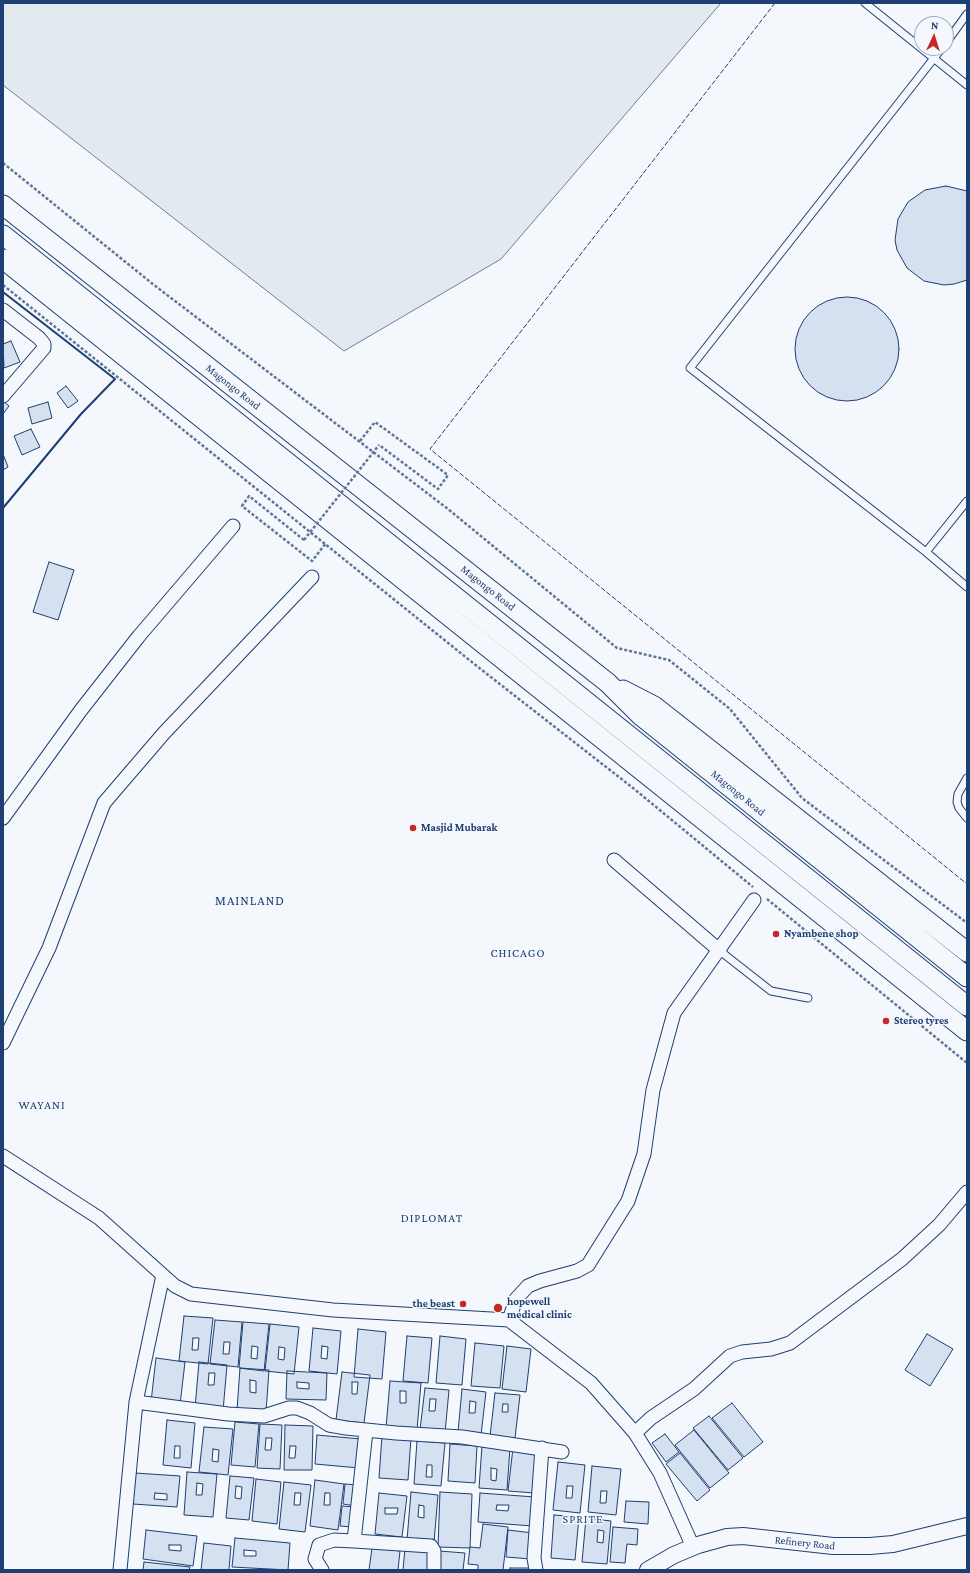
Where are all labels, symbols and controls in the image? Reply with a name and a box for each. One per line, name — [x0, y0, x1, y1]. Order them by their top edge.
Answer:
north arrow — [914, 16, 954, 56]
text: N — [931, 19, 939, 31]
street label: Magongo Road — [203, 362, 263, 412]
street label: Magongo Road — [458, 563, 518, 613]
street label: Magongo Road — [708, 767, 768, 819]
place label: Masjid Mubarak — [421, 821, 498, 835]
marker: Masjid Mubarak — [408, 823, 418, 833]
district label: MAINLAND — [215, 893, 285, 909]
place label: Nyambene shop — [784, 927, 858, 941]
marker: Nyambene shop — [771, 929, 781, 939]
district label: CHICAGO — [491, 946, 545, 960]
place label: Stereo tyres — [894, 1014, 948, 1028]
marker: Stereo tyres — [881, 1016, 891, 1026]
district label: WAYANI — [18, 1098, 66, 1112]
district label: DIPLOMAT — [401, 1211, 463, 1225]
place label: hopewell medical clinic — [507, 1295, 572, 1321]
place label: the beast — [413, 1297, 455, 1311]
marker: the beast — [458, 1299, 468, 1309]
marker: hopewell medical clinic — [492, 1302, 504, 1314]
district label: SPRITE — [563, 1512, 603, 1526]
street label: Refinery Road — [774, 1533, 836, 1553]

